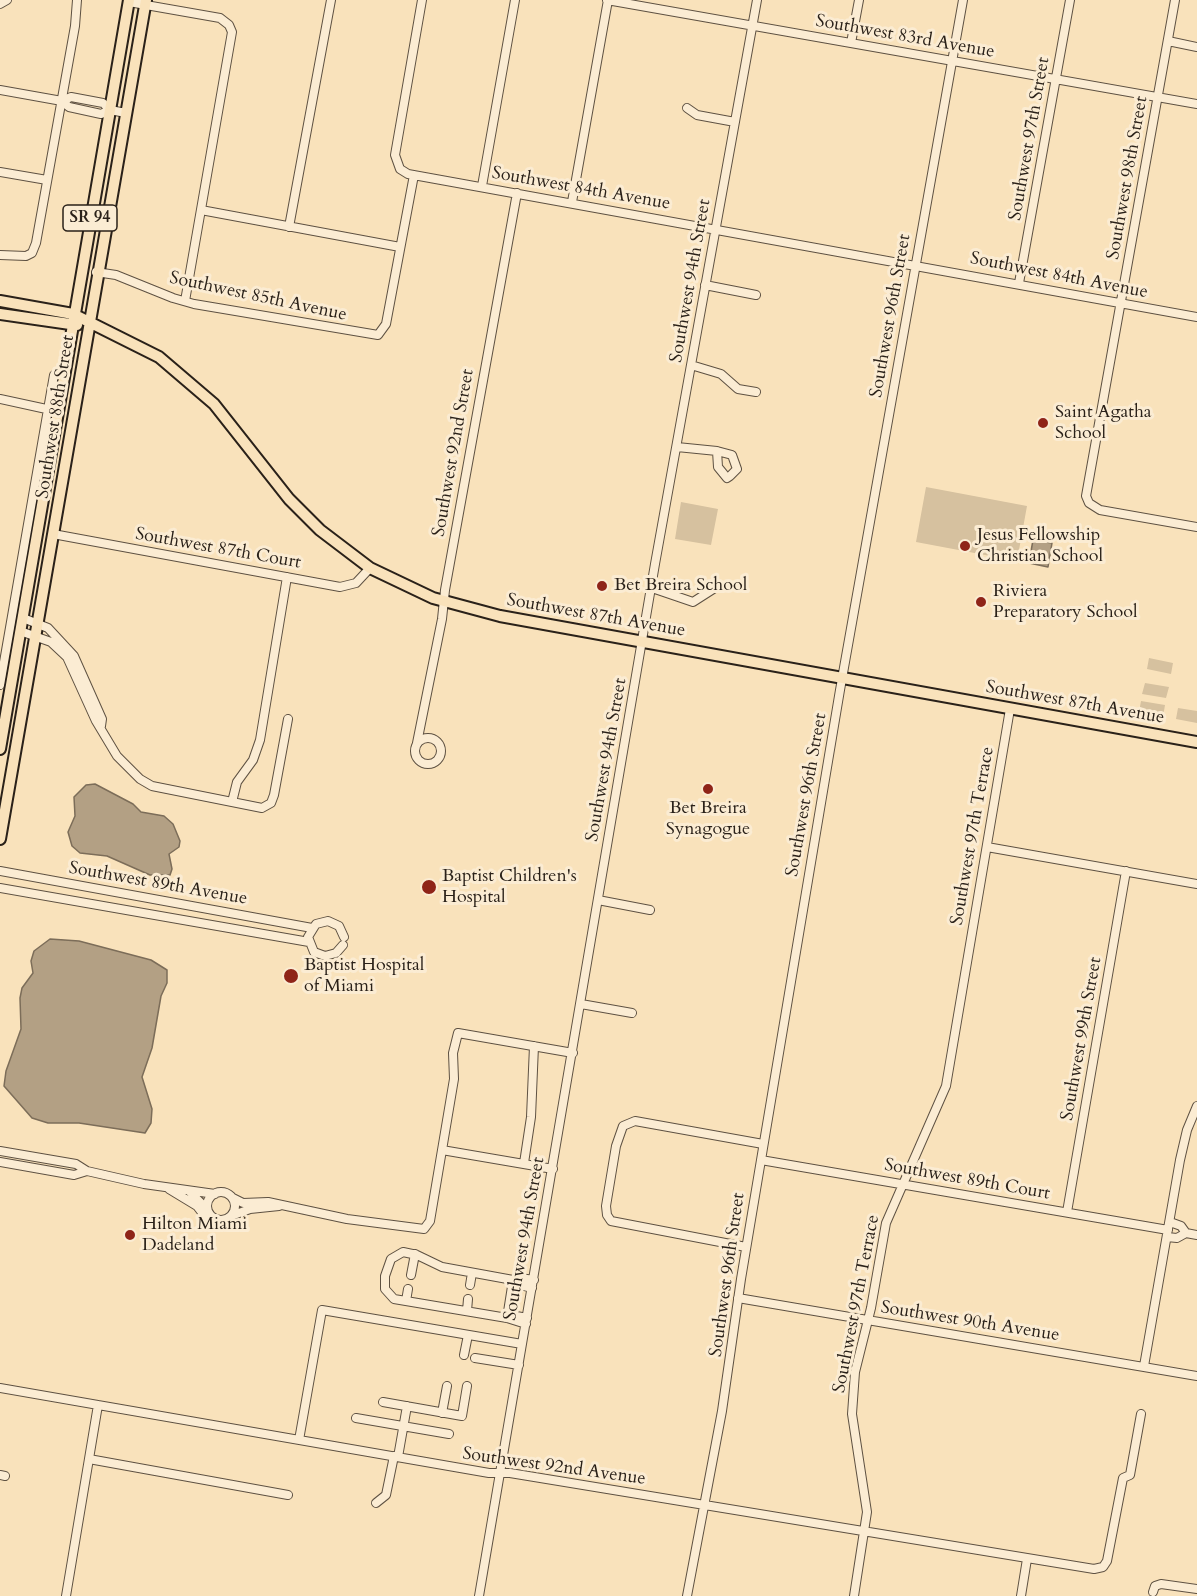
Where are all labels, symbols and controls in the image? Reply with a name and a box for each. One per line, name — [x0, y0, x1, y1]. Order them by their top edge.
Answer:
street label: Southwest 83rd Avenue — [814, 11, 996, 63]
street label: Southwest 97th Street — [1005, 56, 1055, 222]
street label: Southwest 98th Street — [1103, 95, 1153, 261]
street label: Southwest 84th Avenue — [490, 163, 672, 215]
street label: Southwest 94th Street — [666, 198, 716, 364]
road number: SR 94 — [63, 205, 117, 231]
street label: Southwest 96th Street — [866, 233, 916, 399]
street label: Southwest 84th Avenue — [968, 248, 1150, 304]
street label: Southwest 85th Avenue — [167, 268, 349, 326]
street label: Southwest 88th Street — [32, 334, 80, 500]
street label: Southwest 92nd Street — [429, 368, 479, 538]
place label: Saint Agatha School — [1055, 402, 1152, 444]
marker: Saint Agatha School — [1036, 416, 1050, 430]
street label: Southwest 87th Court — [133, 524, 303, 574]
place label: Jesus Fellowship Christian School — [977, 525, 1103, 568]
marker: Jesus Fellowship Christian School — [958, 539, 972, 553]
place label: Bet Breira School — [614, 575, 747, 597]
marker: Bet Breira School — [595, 579, 609, 593]
place label: Riviera Preparatory School — [993, 581, 1138, 624]
street label: Southwest 87th Avenue — [505, 590, 687, 642]
marker: Riviera Preparatory School — [974, 595, 988, 609]
street label: Southwest 94th Street — [582, 677, 632, 843]
street label: Southwest 87th Avenue — [984, 677, 1166, 729]
street label: Southwest 96th Street — [782, 712, 832, 878]
street label: Southwest 97th Terrace — [947, 745, 999, 927]
marker: Bet Breira Synagogue — [701, 782, 715, 796]
place label: Bet Breira Synagogue — [666, 798, 750, 840]
street label: Southwest 89th Avenue — [67, 858, 249, 910]
place label: Baptist Children's Hospital — [442, 866, 577, 908]
marker: Baptist Children's Hospital — [420, 878, 438, 896]
place label: Baptist Hospital of Miami — [304, 955, 424, 998]
street label: Southwest 99th Street — [1057, 956, 1107, 1122]
marker: Baptist Hospital of Miami — [282, 967, 300, 985]
street label: Southwest 89th Court — [882, 1155, 1052, 1205]
street label: Southwest 94th Street — [500, 1156, 550, 1322]
street label: Southwest 96th Street — [706, 1192, 750, 1358]
street label: Southwest 97th Terrace — [829, 1213, 885, 1395]
place label: Hilton Miami Dadeland — [142, 1214, 247, 1256]
marker: Hilton Miami Dadeland — [123, 1228, 137, 1242]
street label: Southwest 90th Avenue — [879, 1297, 1061, 1347]
street label: Southwest 92nd Avenue — [461, 1443, 647, 1491]

